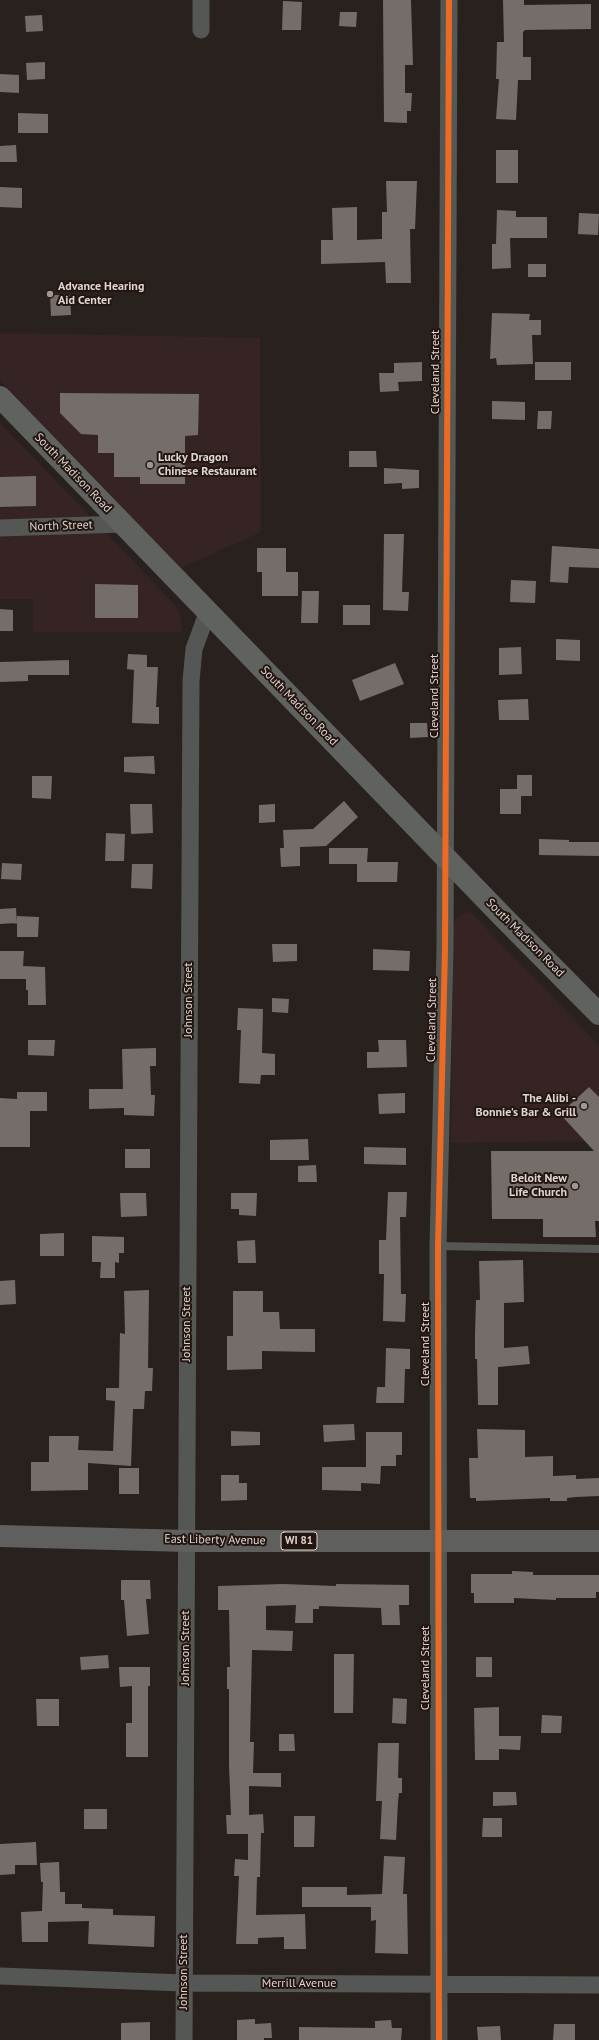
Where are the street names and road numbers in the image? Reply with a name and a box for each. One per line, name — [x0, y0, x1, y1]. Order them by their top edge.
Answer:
street label: Cleveland Street — [429, 330, 443, 414]
street label: South Madison Road — [31, 430, 115, 516]
street label: North Street — [29, 518, 93, 534]
street label: Cleveland Street — [428, 654, 442, 738]
street label: South Madison Road — [257, 663, 341, 749]
street label: South Madison Road — [483, 896, 567, 980]
street label: Johnson Street — [182, 963, 196, 1037]
street label: Cleveland Street — [424, 978, 440, 1062]
street label: Johnson Street — [180, 1287, 194, 1361]
street label: Cleveland Street — [419, 1302, 433, 1386]
street label: East Liberty Avenue — [164, 1532, 266, 1548]
road number: WI 81 — [281, 1532, 317, 1550]
street label: Johnson Street — [179, 1611, 193, 1685]
street label: Cleveland Street — [419, 1626, 433, 1710]
street label: Johnson Street — [177, 1935, 191, 2009]
street label: Merrill Avenue — [262, 1977, 336, 1991]

